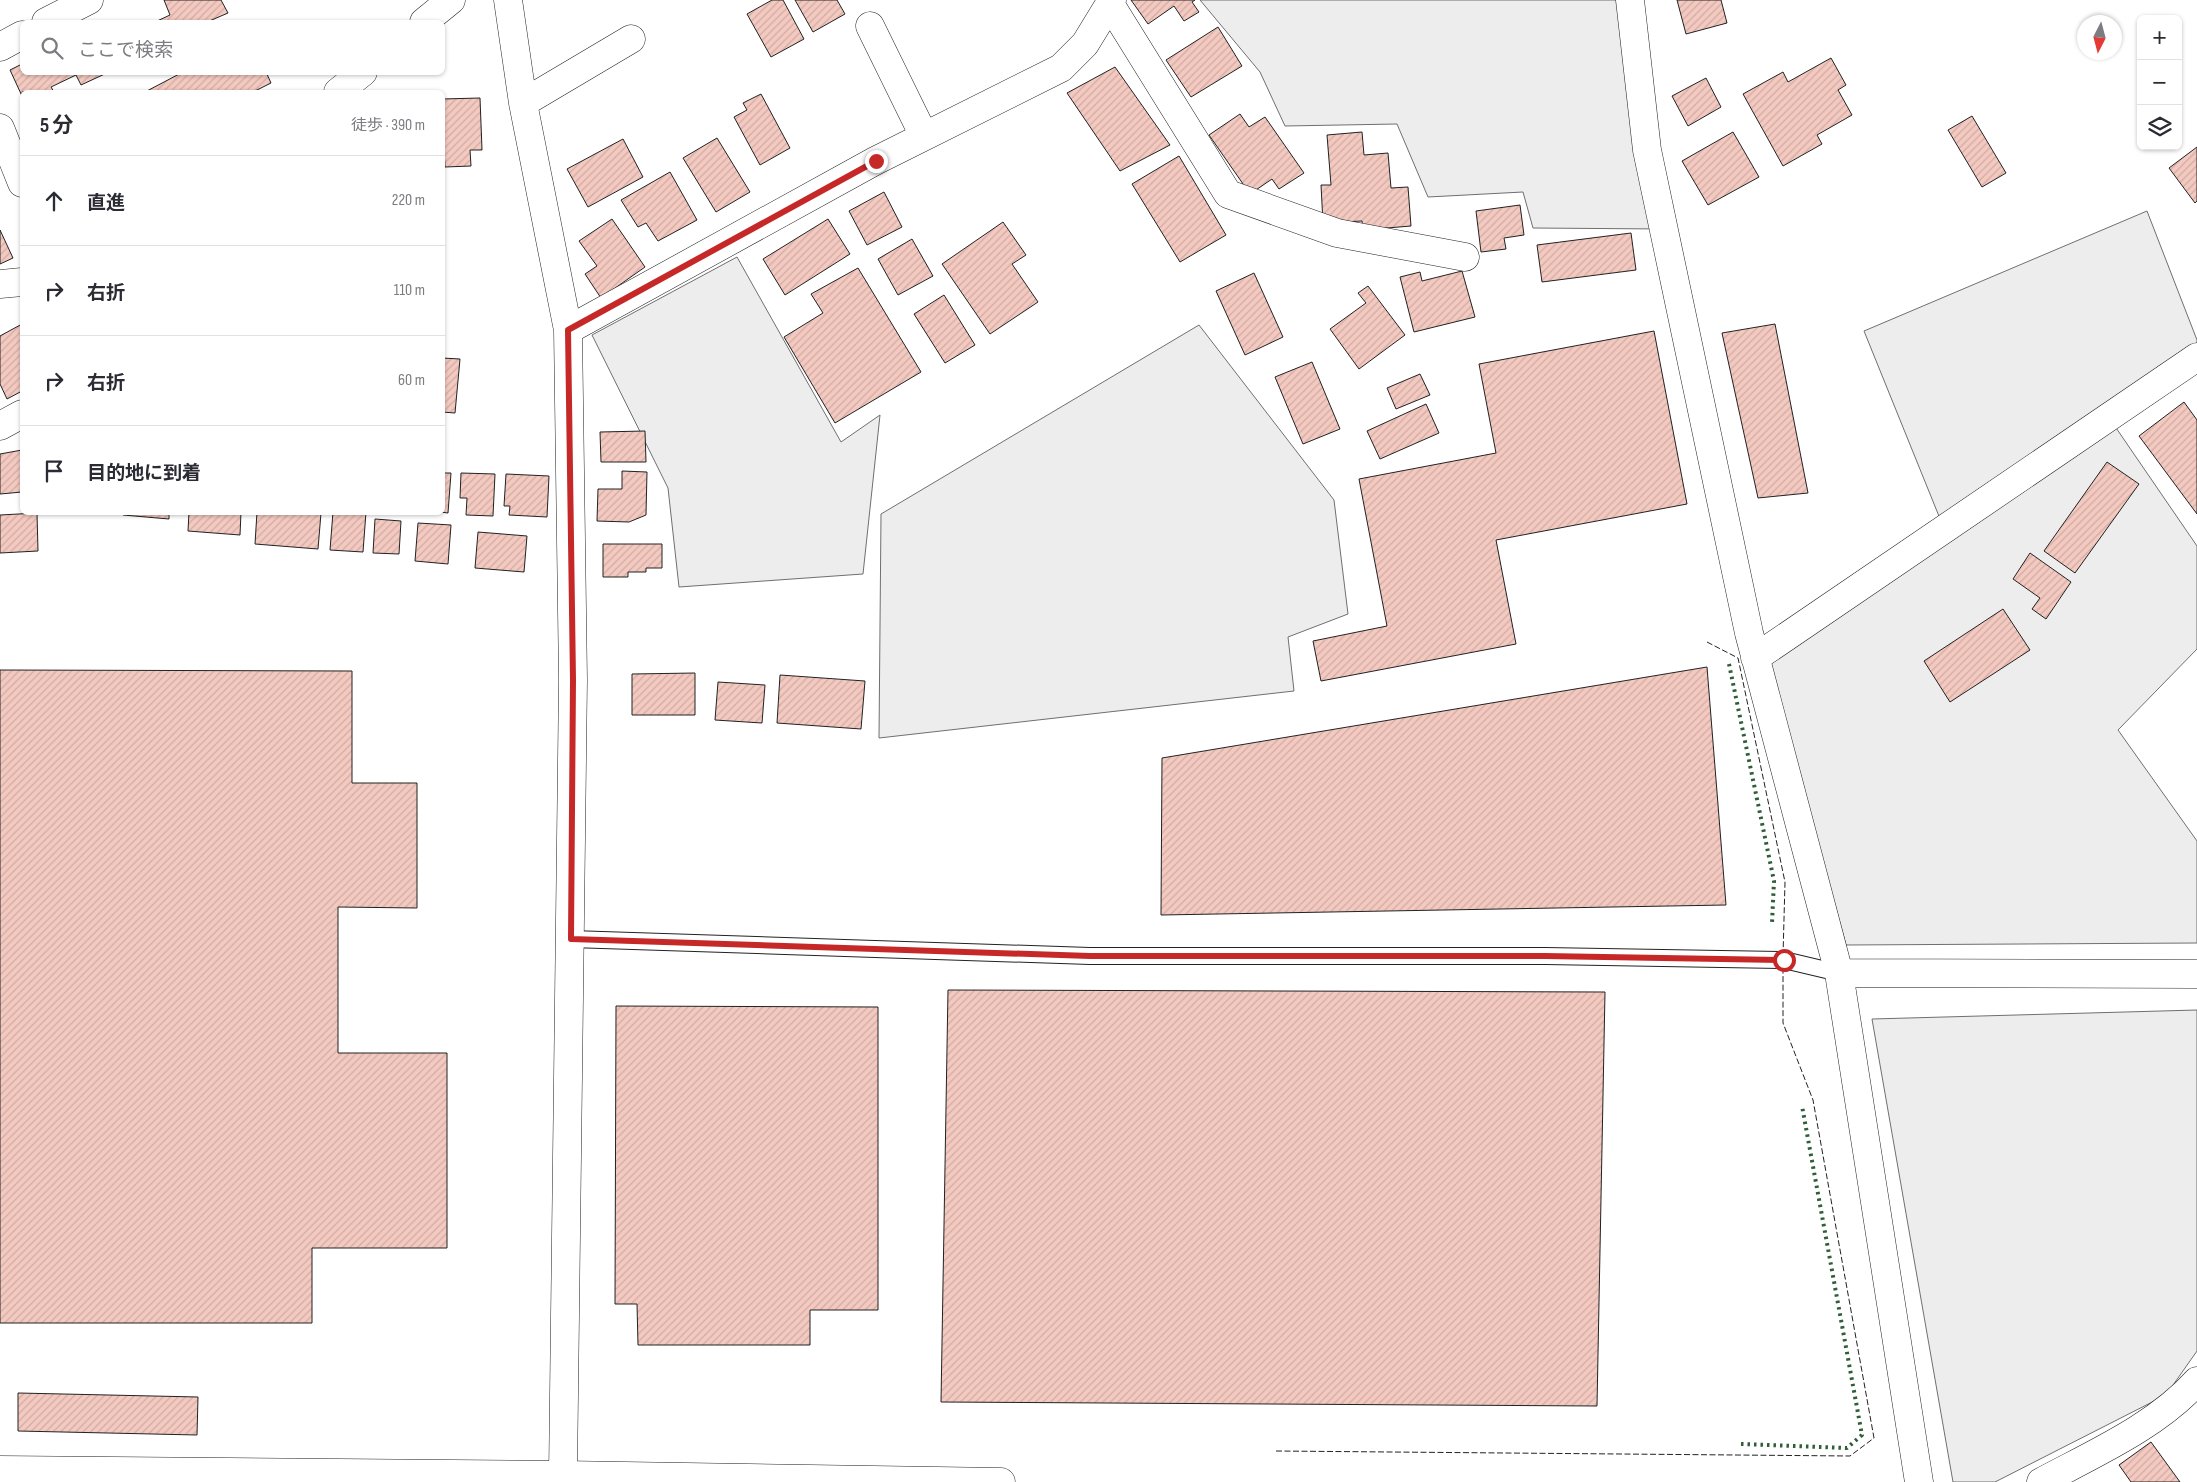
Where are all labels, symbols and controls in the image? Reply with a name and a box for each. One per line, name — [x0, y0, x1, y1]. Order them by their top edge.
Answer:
north arrow — [2077, 15, 2122, 60]
map controls — [2137, 15, 2182, 150]
button: + — [2137, 15, 2182, 60]
search box — [20, 20, 445, 75]
icon: search — [38, 34, 66, 62]
text: ここで検索 — [78, 39, 173, 62]
button: − — [2137, 60, 2182, 105]
button: layers — [2137, 105, 2182, 150]
text: 5 分 — [40, 113, 74, 138]
text: 徒歩 · 390 m — [351, 116, 425, 135]
route end — [865, 150, 888, 173]
icon: ahead — [40, 187, 68, 215]
text: 220 m — [392, 191, 425, 210]
text: 直進 — [87, 192, 125, 215]
icon: right — [40, 277, 68, 305]
text: 110 m — [394, 281, 425, 300]
text: 右折 — [87, 282, 125, 305]
icon: right — [40, 367, 68, 395]
text: 60 m — [398, 371, 425, 390]
text: 右折 — [87, 372, 125, 395]
icon: arrive — [40, 457, 68, 485]
text: 目的地に到着 — [87, 462, 201, 485]
route start — [1773, 949, 1796, 972]

